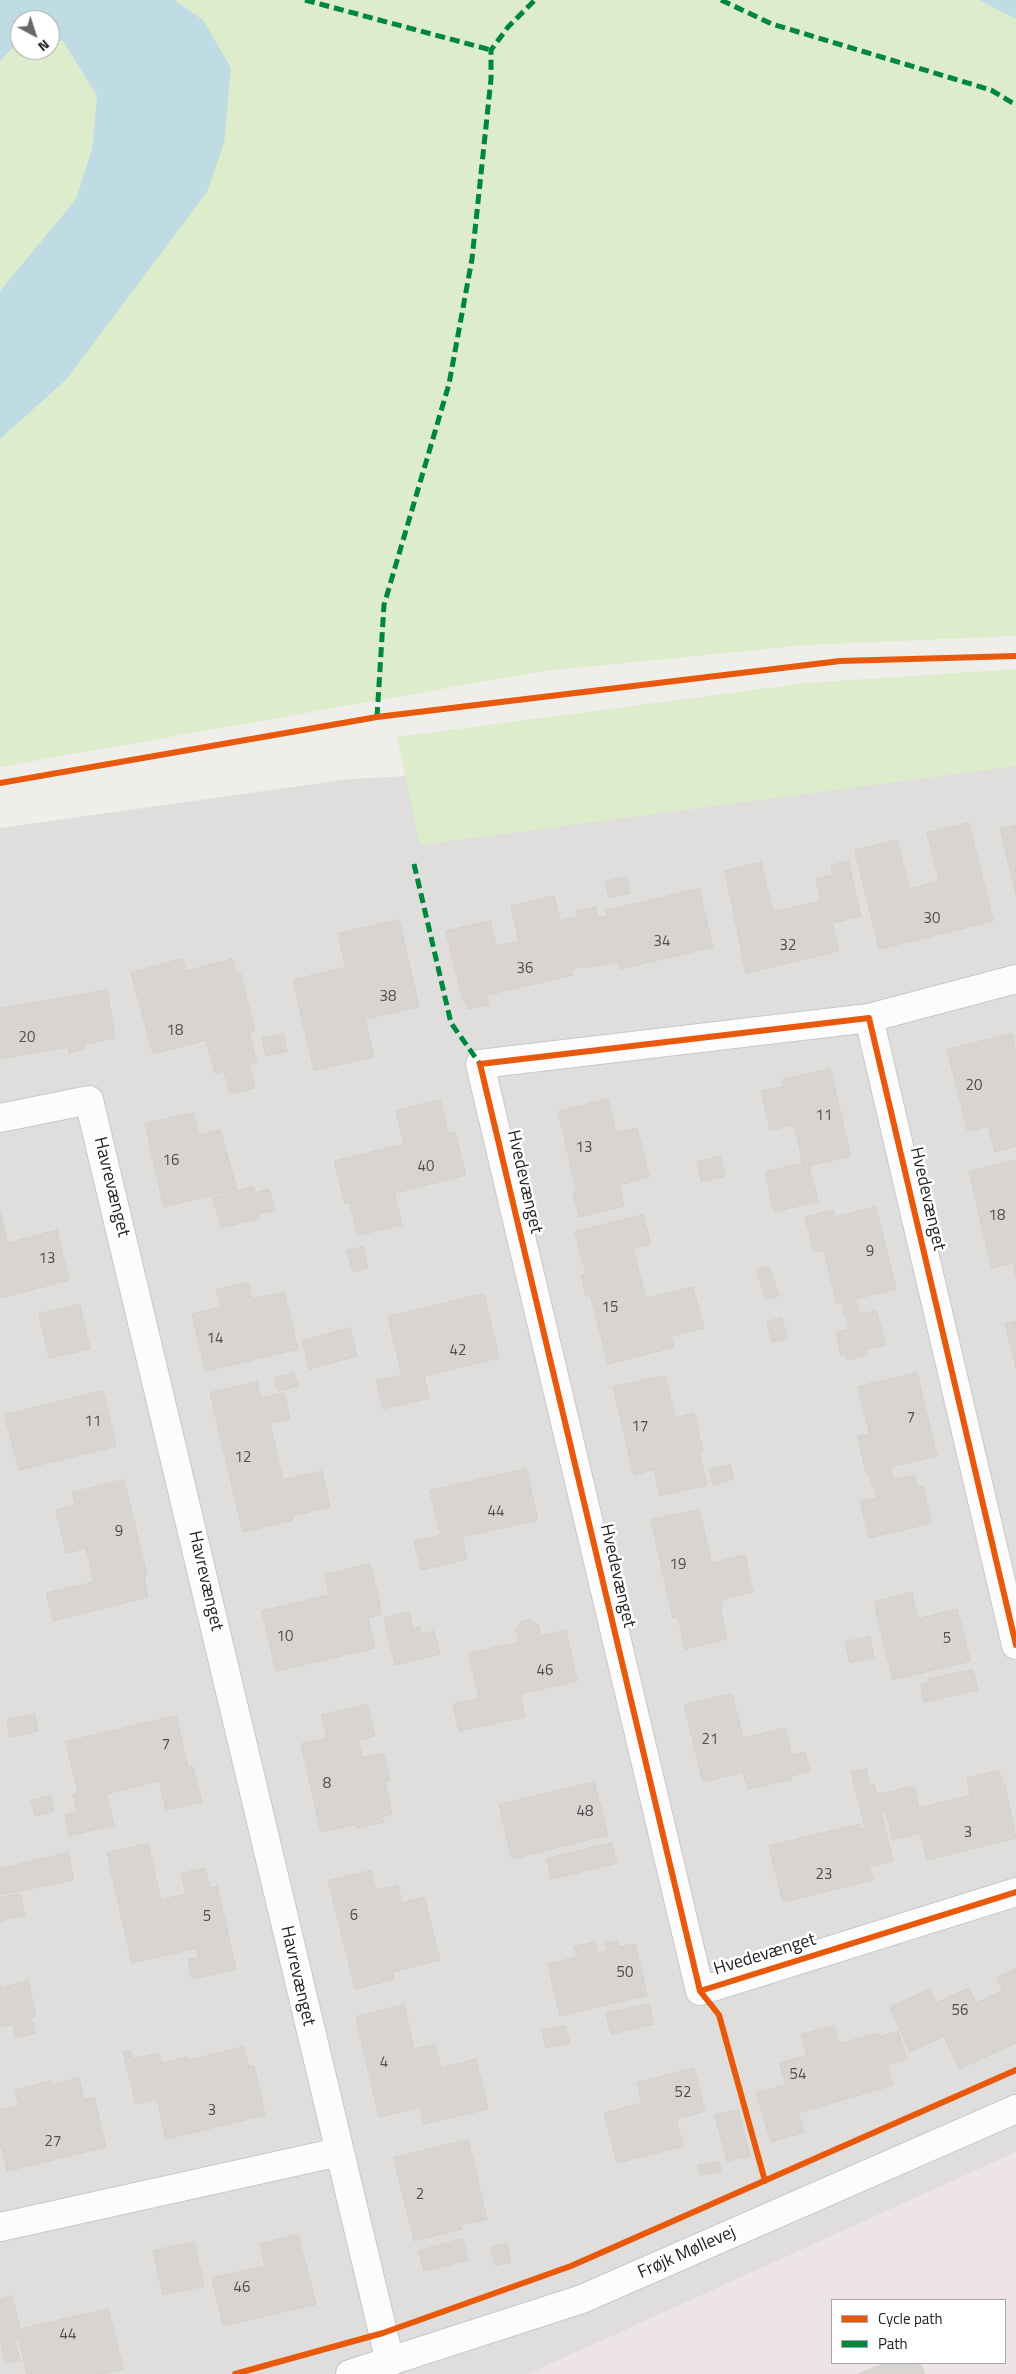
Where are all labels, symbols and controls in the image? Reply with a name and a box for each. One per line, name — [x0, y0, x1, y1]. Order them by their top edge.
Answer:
north arrow — [10, 10, 60, 60]
text: N — [34, 35, 55, 57]
house number: 30 — [924, 910, 940, 928]
house number: 34 — [654, 933, 670, 951]
house number: 32 — [780, 937, 796, 955]
house number: 36 — [517, 960, 533, 978]
house number: 38 — [380, 988, 396, 1006]
house number: 18 — [167, 1022, 183, 1040]
house number: 20 — [19, 1029, 35, 1047]
house number: 20 — [966, 1077, 982, 1095]
house number: 11 — [816, 1107, 832, 1125]
street label: Hvedevænget — [502, 1128, 546, 1236]
street label: Havrevænget — [88, 1135, 134, 1239]
house number: 13 — [576, 1139, 592, 1157]
street label: Hvedevænget — [905, 1145, 949, 1253]
house number: 16 — [163, 1152, 179, 1170]
house number: 40 — [418, 1158, 434, 1176]
house number: 18 — [989, 1207, 1005, 1225]
house number: 9 — [866, 1243, 874, 1261]
house number: 13 — [39, 1250, 55, 1268]
house number: 15 — [602, 1299, 618, 1317]
house number: 14 — [207, 1330, 223, 1348]
house number: 42 — [450, 1342, 466, 1360]
house number: 7 — [907, 1409, 915, 1427]
house number: 11 — [85, 1413, 101, 1431]
house number: 17 — [632, 1418, 648, 1436]
house number: 12 — [235, 1449, 251, 1467]
house number: 44 — [488, 1503, 504, 1521]
street label: Hvedevænget — [595, 1522, 639, 1630]
house number: 9 — [115, 1523, 123, 1541]
street label: Havrevænget — [183, 1529, 227, 1633]
house number: 19 — [670, 1556, 686, 1574]
house number: 10 — [277, 1628, 293, 1646]
house number: 5 — [943, 1630, 951, 1648]
house number: 46 — [537, 1662, 553, 1680]
house number: 21 — [702, 1731, 718, 1749]
house number: 7 — [162, 1736, 170, 1754]
house number: 8 — [323, 1775, 331, 1793]
house number: 48 — [577, 1803, 593, 1821]
house number: 3 — [964, 1824, 972, 1842]
house number: 23 — [816, 1866, 832, 1884]
house number: 6 — [350, 1907, 358, 1925]
house number: 5 — [203, 1908, 211, 1926]
street label: Havrevænget — [275, 1924, 319, 2028]
street label: Hvedevænget — [711, 1929, 819, 1981]
house number: 50 — [617, 1964, 633, 1982]
house number: 56 — [952, 2002, 968, 2020]
house number: 4 — [380, 2054, 388, 2072]
house number: 54 — [790, 2066, 806, 2084]
house number: 52 — [675, 2084, 691, 2102]
house number: 3 — [208, 2102, 216, 2120]
house number: 27 — [45, 2133, 61, 2151]
house number: 2 — [416, 2186, 424, 2204]
street label: Frøjk Møllevej — [635, 2222, 739, 2284]
house number: 46 — [234, 2279, 250, 2297]
legend — [831, 2299, 1006, 2364]
text: Cycle path — [878, 2307, 943, 2330]
house number: 44 — [60, 2326, 76, 2344]
text: Path — [878, 2332, 908, 2355]

